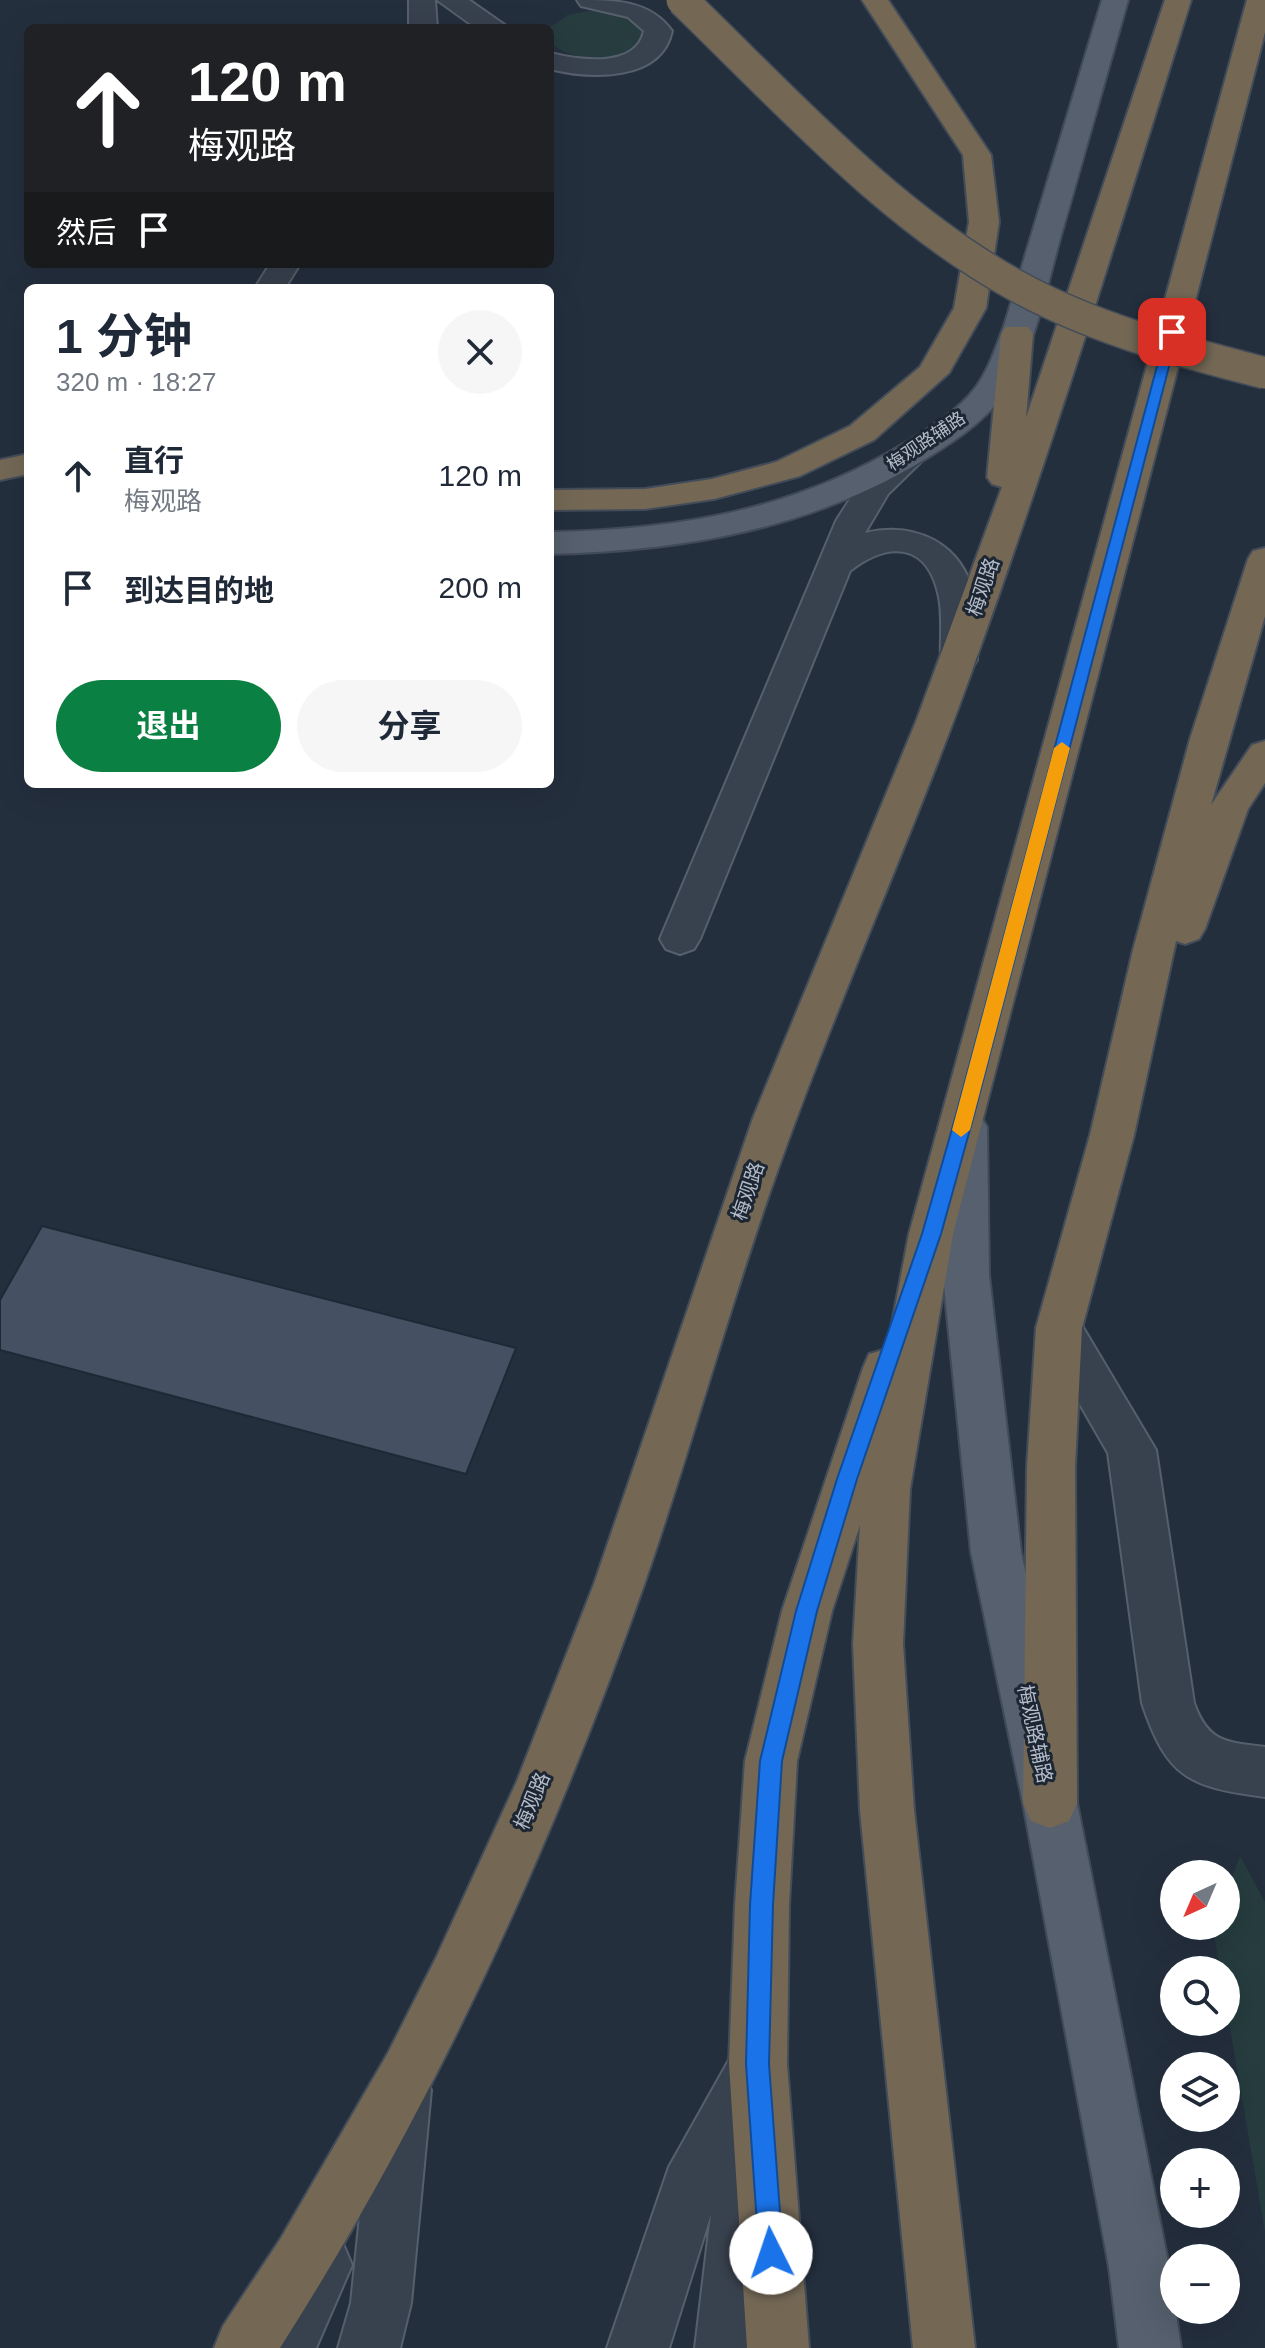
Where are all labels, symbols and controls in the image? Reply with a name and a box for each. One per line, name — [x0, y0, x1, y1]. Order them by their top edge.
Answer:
text: 120 m — [188, 50, 347, 113]
icon: ahead — [56, 56, 160, 160]
text: 梅观路 — [188, 125, 296, 166]
icon: arrive — [132, 208, 176, 252]
text: 然后 — [56, 216, 116, 249]
pin — [1138, 298, 1206, 366]
text: 1 分钟 — [56, 310, 192, 363]
button: close — [438, 310, 522, 394]
icon: arrive — [1150, 310, 1194, 354]
text: 320 m · 18:27 — [56, 367, 216, 397]
street label: 梅观路辅路 — [883, 408, 969, 474]
text: 直行 — [124, 444, 184, 477]
icon: ahead — [56, 454, 100, 498]
text: 120 m — [439, 459, 522, 492]
text: 梅观路 — [124, 486, 202, 516]
street label: 梅观路 — [963, 555, 1003, 619]
icon: arrive — [56, 566, 100, 610]
text: 200 m — [439, 571, 522, 604]
text: 到达目的地 — [124, 574, 274, 607]
button: 退出 — [56, 680, 281, 772]
button: 分享 — [297, 680, 522, 772]
street label: 梅观路 — [728, 1159, 768, 1223]
street label: 梅观路辅路 — [1014, 1683, 1056, 1785]
street label: 梅观路 — [510, 1769, 554, 1833]
north arrow — [1160, 1860, 1240, 1940]
map controls — [1160, 1860, 1240, 2324]
button: search — [1160, 1956, 1240, 2036]
button: layers — [1160, 2052, 1240, 2132]
button: + — [1160, 2148, 1240, 2228]
position arrow — [729, 2211, 813, 2295]
button: − — [1160, 2244, 1240, 2324]

